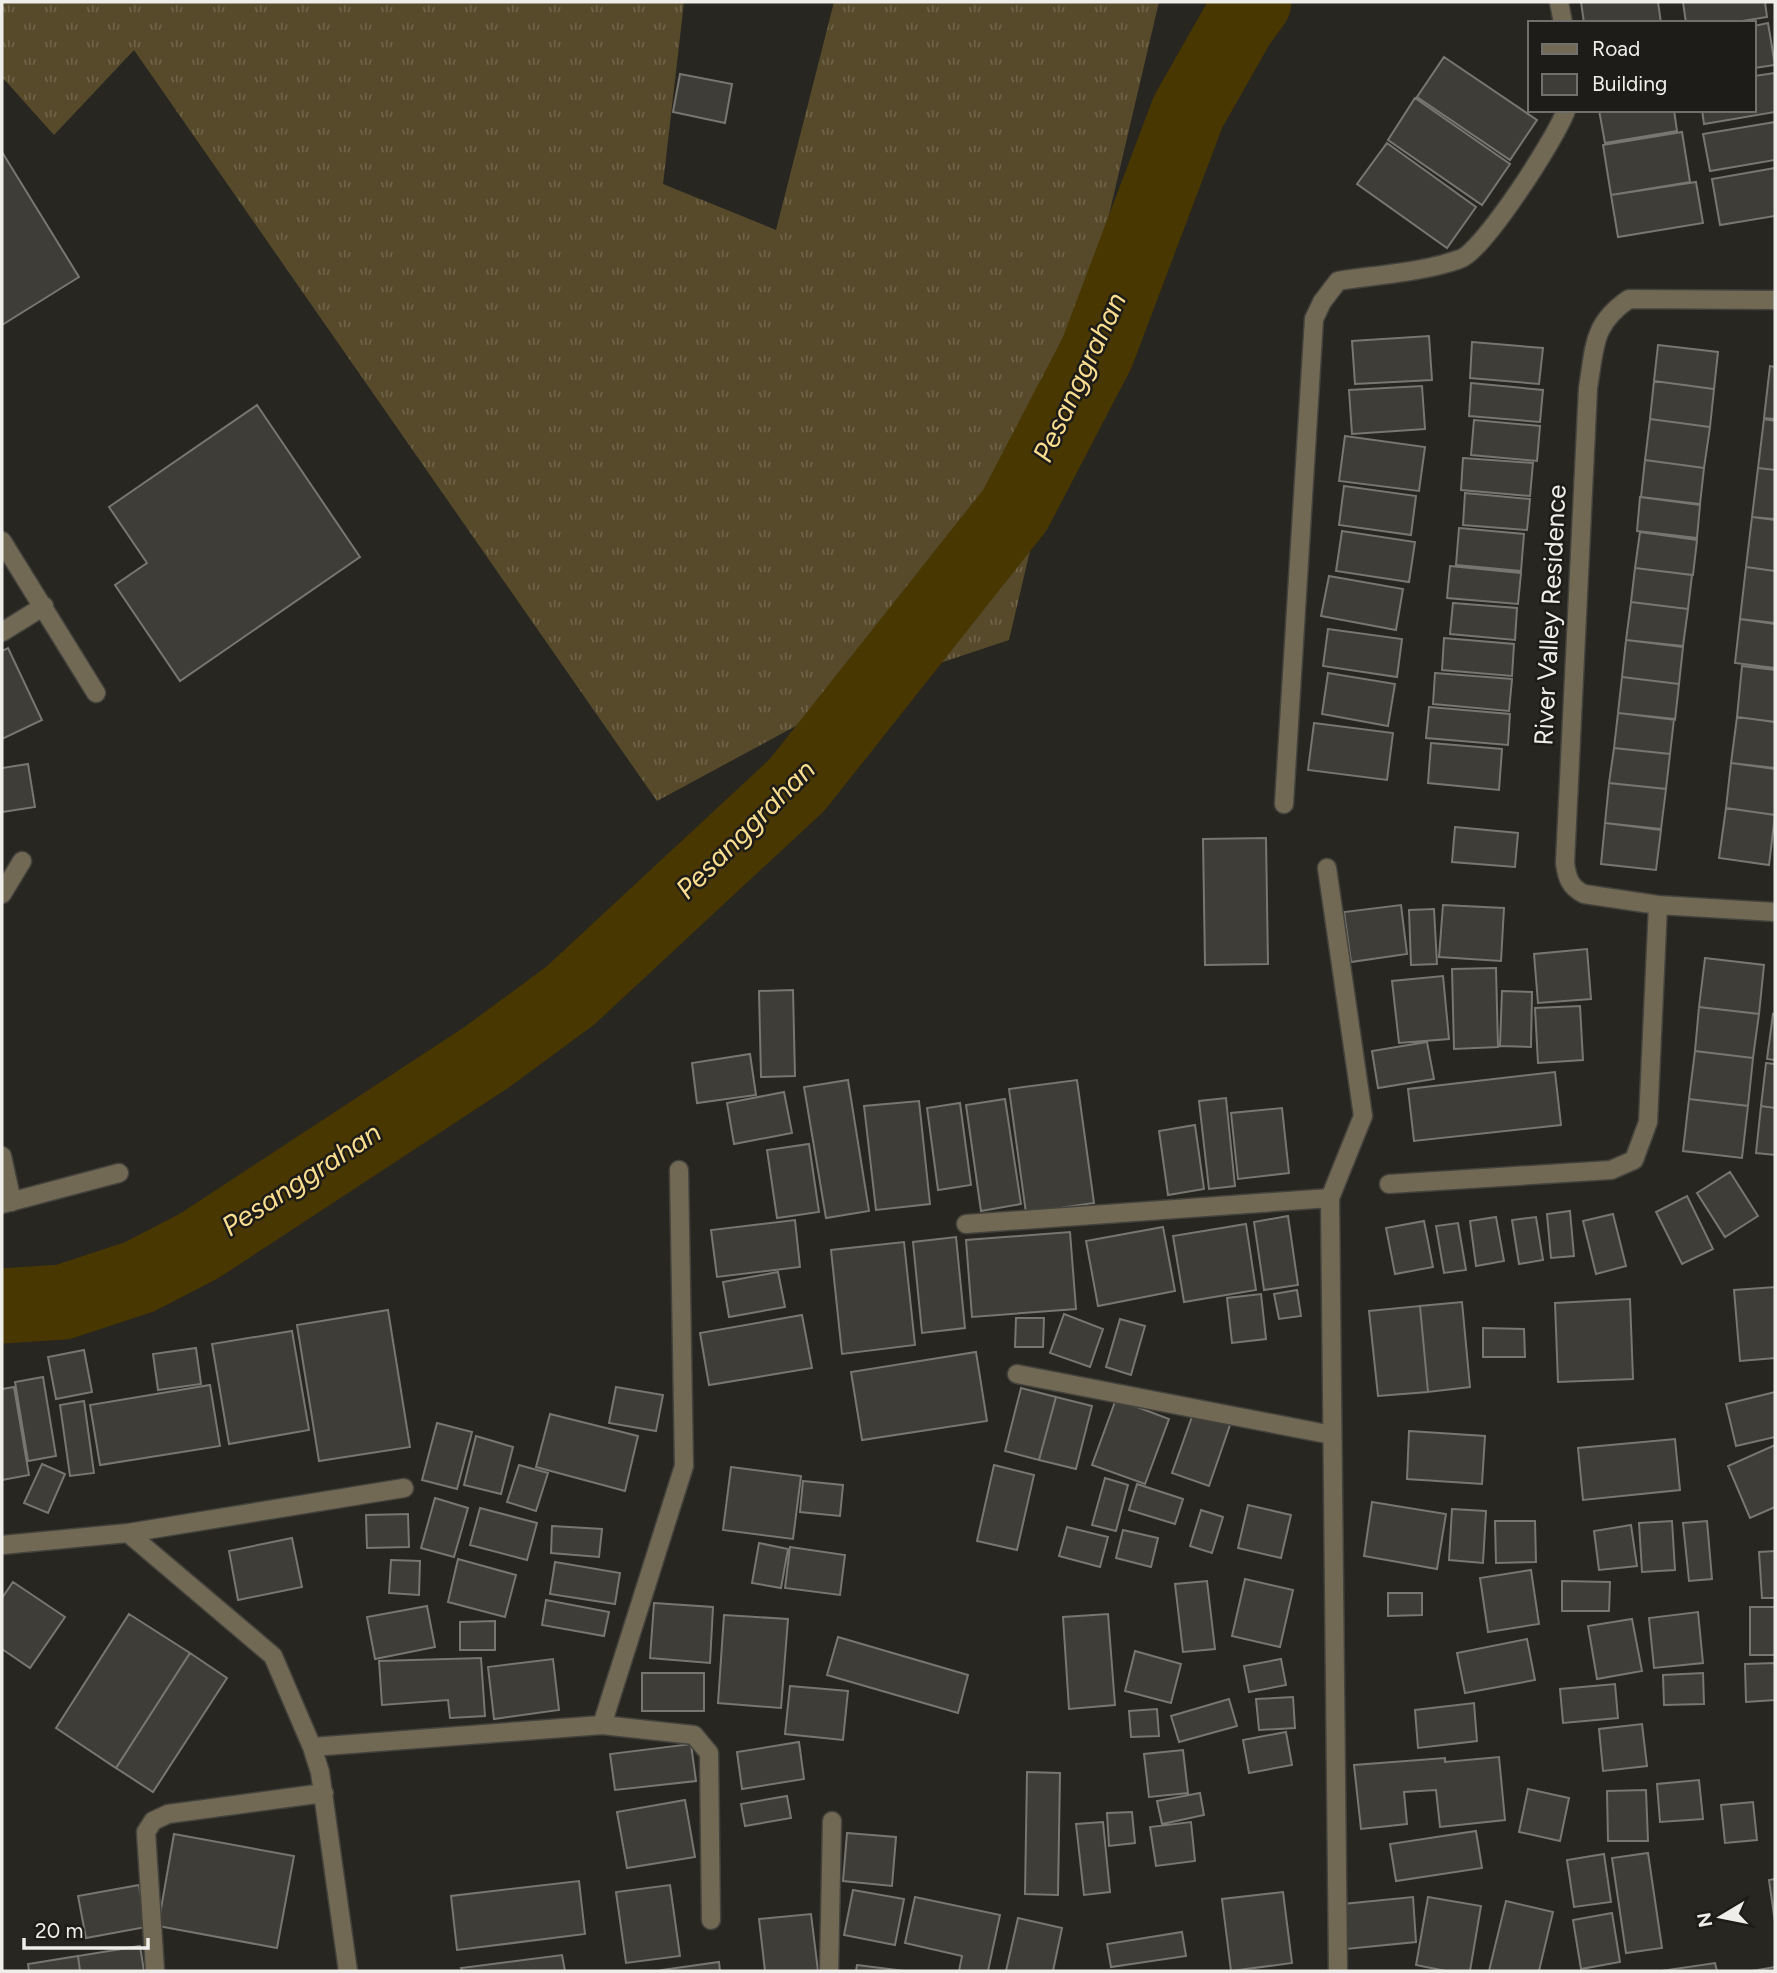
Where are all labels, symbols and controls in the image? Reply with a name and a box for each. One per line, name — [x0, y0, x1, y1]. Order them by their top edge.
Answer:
legend — [1528, 21, 1756, 112]
text: Road — [1592, 36, 1640, 61]
text: Building — [1592, 71, 1667, 96]
water label: Pesanggrahan — [1025, 287, 1133, 467]
street label: River Valley Residence — [1527, 484, 1573, 746]
water label: Pesanggrahan — [668, 752, 822, 906]
water label: Pesanggrahan — [215, 1115, 387, 1243]
north arrow — [1686, 1882, 1756, 1952]
scale bar — [24, 1906, 149, 1950]
text: N — [1692, 1911, 1717, 1929]
text: 20 m — [35, 1918, 83, 1943]

